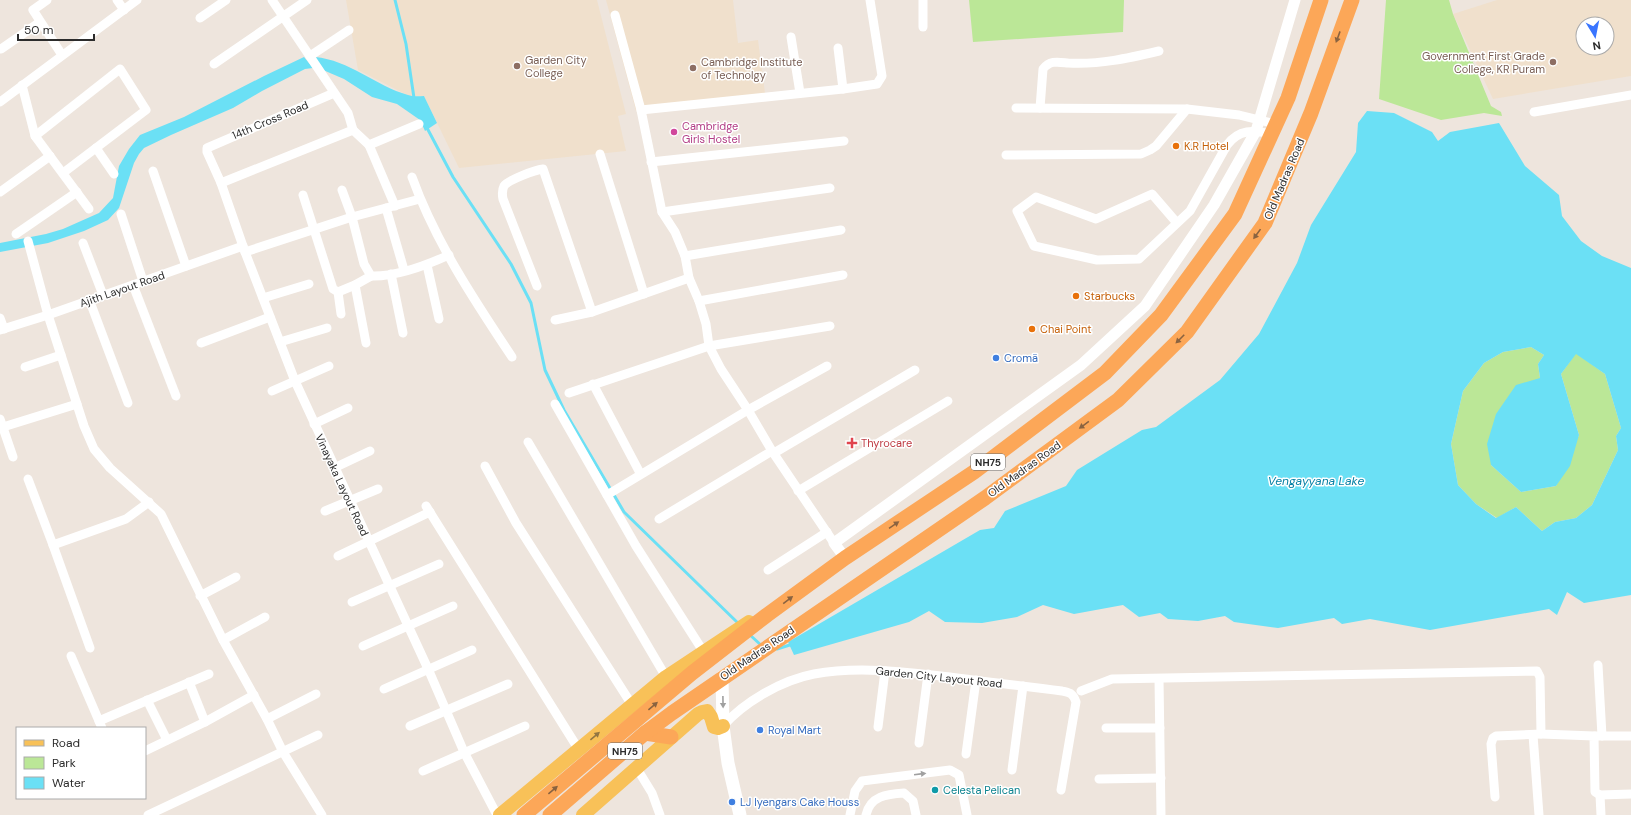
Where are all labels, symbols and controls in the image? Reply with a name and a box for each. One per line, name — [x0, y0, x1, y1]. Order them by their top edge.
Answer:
scale bar — [18, 16, 94, 42]
north arrow — [1575, 16, 1615, 56]
text: 50 m — [24, 22, 53, 38]
one-way arrow — [1335, 31, 1341, 43]
text: N — [1592, 38, 1602, 53]
place label: Government First Grade College, KR Puram — [1422, 49, 1545, 76]
place label: Garden City College — [525, 53, 587, 80]
place label: Cambridge Institute of Technolgy — [701, 55, 802, 82]
marker: Government First Grade College, KR Puram — [1548, 57, 1558, 67]
marker: Garden City College — [512, 61, 522, 71]
marker: Cambridge Institute of Technolgy — [688, 63, 698, 73]
street label: 14th Cross Road — [230, 98, 310, 142]
place label: Cambridge Girls Hostel — [682, 119, 740, 146]
marker: Cambridge Girls Hostel — [669, 127, 679, 137]
street label: Old Madras Road — [1261, 136, 1307, 222]
place label: K.R Hotel — [1184, 139, 1229, 153]
marker: K.R Hotel — [1171, 141, 1181, 151]
one-way arrow — [1253, 229, 1261, 240]
street label: Ajith Layout Road — [78, 268, 166, 310]
place label: Starbucks — [1084, 289, 1135, 303]
marker: Starbucks — [1071, 291, 1081, 301]
place label: Chai Point — [1040, 322, 1092, 336]
marker: Chai Point — [1027, 324, 1037, 334]
one-way arrow — [1175, 334, 1185, 344]
place label: Cromā — [1004, 351, 1038, 365]
marker: Cromā — [991, 353, 1001, 363]
one-way arrow — [1078, 421, 1089, 429]
street label: Vinayaka Layout Road — [312, 432, 372, 538]
place label: Thyrocare — [861, 436, 912, 450]
marker: Thyrocare — [846, 437, 858, 449]
street label: Old Madras Road — [985, 438, 1063, 500]
road number: NH75 — [971, 454, 1005, 470]
water label: Vengayyana Lake — [1268, 473, 1364, 489]
one-way arrow — [889, 521, 899, 529]
one-way arrow — [783, 596, 793, 604]
street label: Old Madras Road — [717, 623, 797, 683]
street label: Garden City Layout Road — [875, 663, 1003, 691]
one-way arrow — [720, 696, 726, 709]
one-way arrow — [647, 701, 658, 710]
place label: Royal Mart — [768, 723, 821, 737]
marker: Royal Mart — [755, 725, 765, 735]
legend — [16, 727, 146, 799]
one-way arrow — [589, 732, 600, 741]
text: Road — [52, 735, 80, 751]
road number: NH75 — [608, 743, 642, 759]
text: Park — [52, 755, 76, 771]
one-way arrow — [914, 770, 926, 777]
text: Water — [52, 775, 86, 791]
place label: Celesta Pelican — [943, 783, 1020, 797]
one-way arrow — [548, 785, 559, 794]
marker: Celesta Pelican — [930, 785, 940, 795]
place label: LJ Iyengars Cake Houss — [740, 795, 859, 809]
marker: LJ Iyengars Cake Houss — [727, 797, 737, 807]

